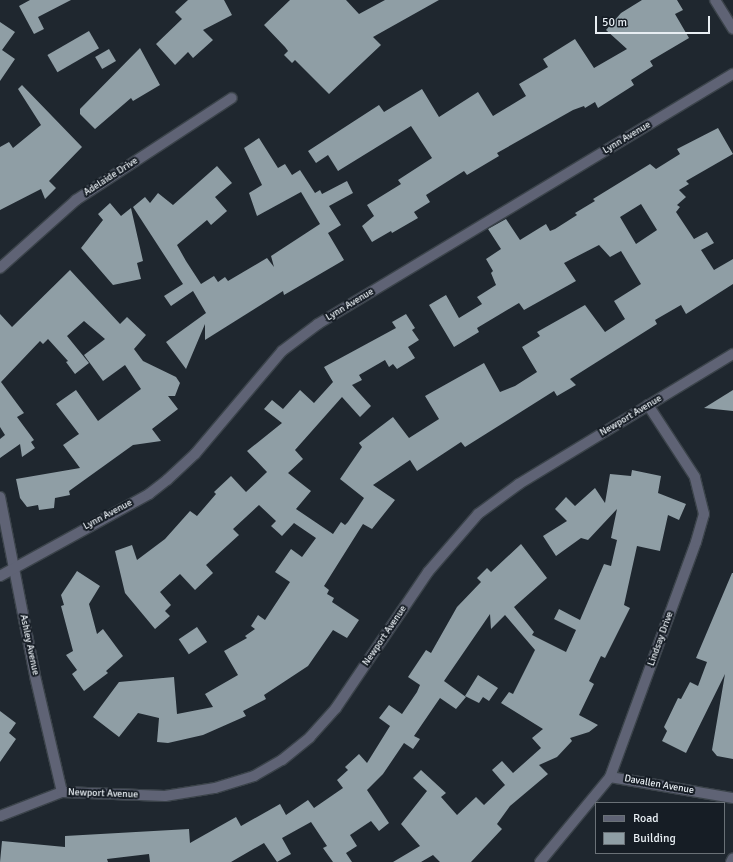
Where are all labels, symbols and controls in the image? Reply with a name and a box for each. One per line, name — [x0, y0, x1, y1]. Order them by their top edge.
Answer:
scale bar — [597, 8, 712, 34]
text: 50 m — [602, 15, 627, 30]
street label: Lynn Avenue — [601, 119, 653, 157]
street label: Adelaide Drive — [82, 155, 140, 199]
street label: Lynn Avenue — [324, 286, 376, 324]
street label: Newport Avenue — [598, 393, 664, 439]
street label: Lynn Avenue — [81, 497, 135, 533]
street label: Newport Avenue — [360, 604, 410, 668]
street label: Lindsay Drive — [646, 610, 676, 668]
street label: Ashley Avenue — [17, 614, 41, 676]
street label: Davallen Avenue — [623, 773, 695, 797]
street label: Newport Avenue — [68, 787, 138, 801]
legend — [595, 802, 725, 854]
text: Road — [633, 811, 659, 826]
text: Building — [633, 831, 676, 846]

